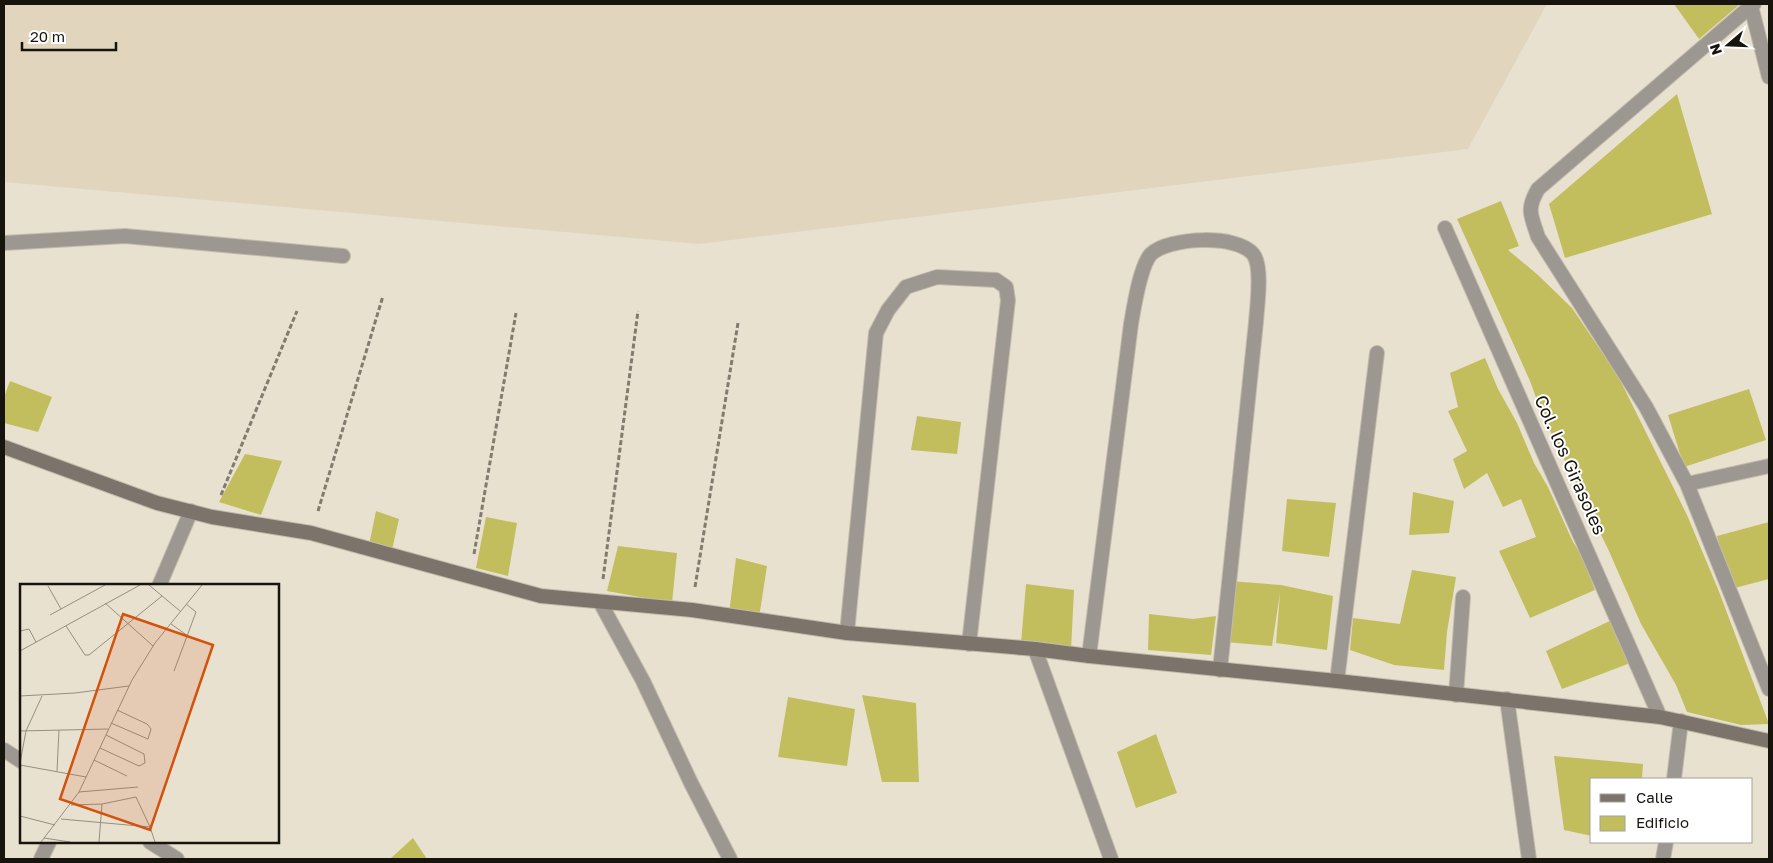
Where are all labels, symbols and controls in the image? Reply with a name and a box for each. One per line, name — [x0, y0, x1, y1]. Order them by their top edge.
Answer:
scale bar — [22, 20, 116, 52]
north arrow — [1703, 20, 1753, 70]
text: 20 m — [30, 27, 65, 45]
text: N — [1705, 42, 1725, 57]
street label: Col. los Girasoles — [1530, 391, 1612, 538]
inset map — [20, 584, 279, 843]
legend — [1590, 778, 1753, 843]
text: Calle — [1636, 788, 1673, 806]
text: Edificio — [1636, 813, 1689, 831]

